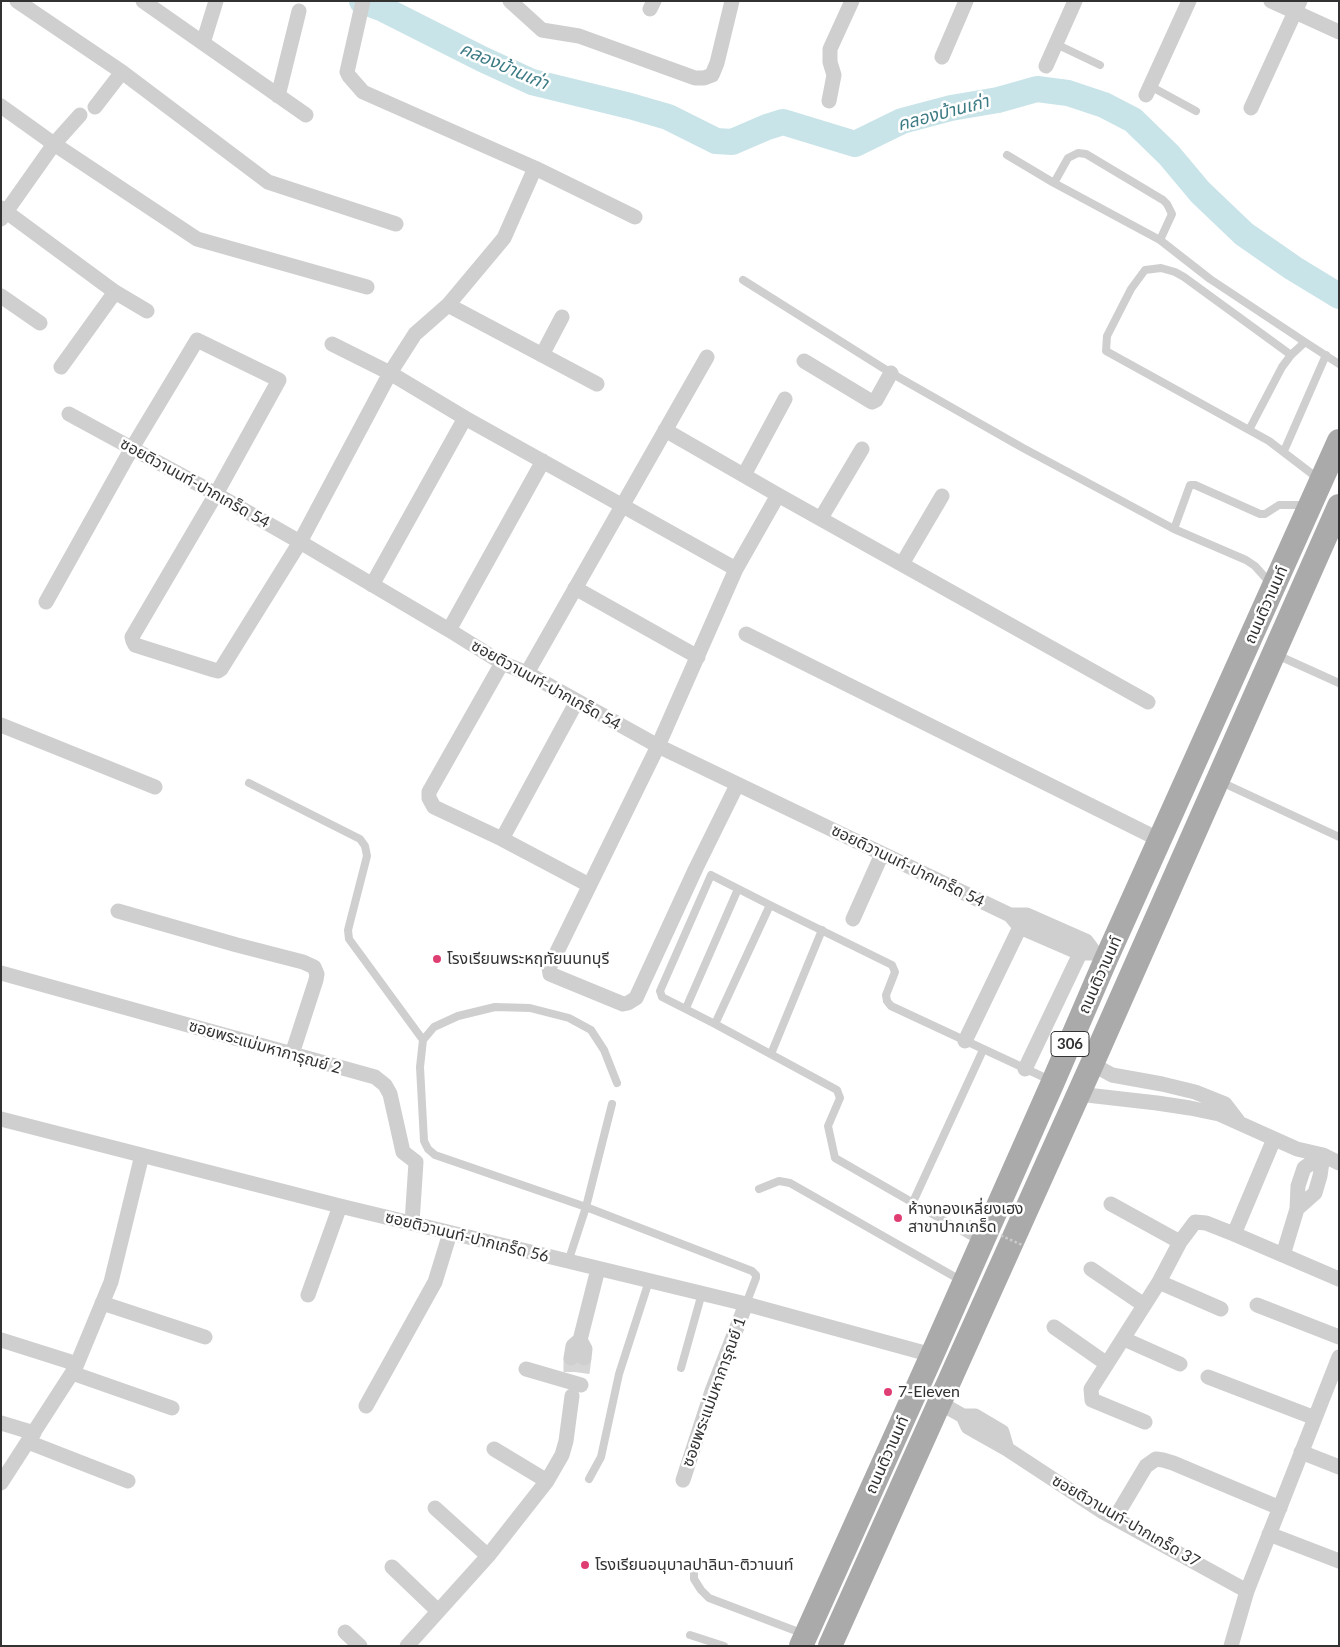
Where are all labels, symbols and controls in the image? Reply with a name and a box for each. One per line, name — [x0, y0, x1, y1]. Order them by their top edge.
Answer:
water label: คลองบ้านเก่า — [457, 38, 551, 94]
water label: คลองบ้านเก่า — [895, 90, 991, 136]
street label: ซอยติวานนท์-ปากเกร็ด 54 — [117, 434, 273, 532]
street label: ถนนติวานนท์ — [1240, 563, 1292, 647]
street label: ซอยติวานนท์-ปากเกร็ด 54 — [468, 636, 624, 734]
street label: ซอยติวานนท์-ปากเกร็ด 54 — [828, 821, 988, 911]
street label: ถนนติวานนท์ — [1074, 933, 1126, 1017]
place label: โรงเรียนพระหฤทัยนนทบุรี — [447, 949, 609, 969]
marker: โรงเรียนพระหฤทัยนนทบุรี — [431, 953, 443, 965]
street label: ซอยพระแม่มหาการุณย์ 2 — [186, 1016, 344, 1078]
road number: 306 — [1051, 1032, 1089, 1056]
place label: ห้างทองเหลี่ยงเฮง สาขาปากเกร็ด — [908, 1199, 1023, 1237]
street label: ซอยติวานนท์-ปากเกร็ด 56 — [383, 1207, 551, 1267]
marker: ห้างทองเหลี่ยงเฮง สาขาปากเกร็ด — [892, 1212, 904, 1224]
street label: ซอยพระแม่มหาการุณย์ 1 — [678, 1315, 750, 1469]
place label: 7-Eleven — [898, 1382, 960, 1402]
marker: 7-Eleven — [882, 1386, 894, 1398]
street label: ถนนติวานนท์ — [861, 1413, 913, 1497]
street label: ซอยติวานนท์-ปากเกร็ด 37 — [1049, 1471, 1203, 1571]
place label: โรงเรียนอนุบาลปาลินา-ติวานนท์ — [595, 1555, 794, 1575]
marker: โรงเรียนอนุบาลปาลินา-ติวานนท์ — [579, 1559, 591, 1571]

